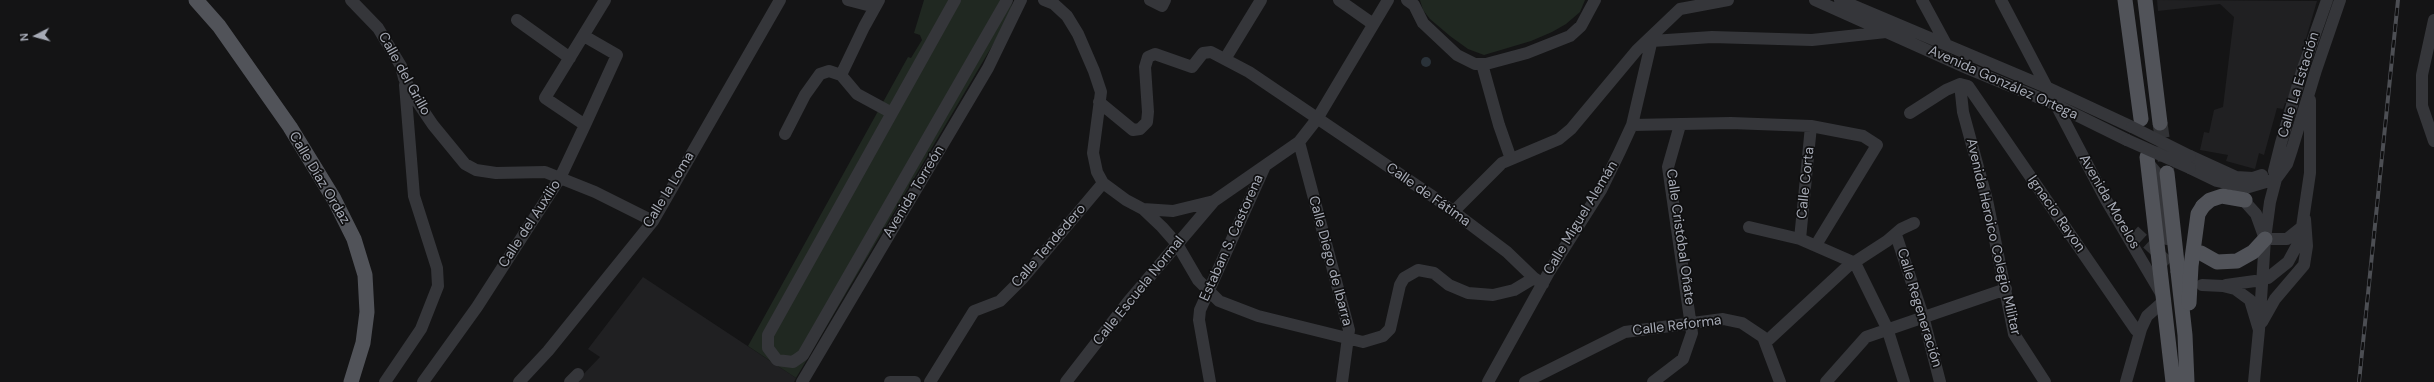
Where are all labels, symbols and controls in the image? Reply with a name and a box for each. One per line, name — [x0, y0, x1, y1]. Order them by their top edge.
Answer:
north arrow — [16, 16, 56, 56]
street label: Calle del Grillo — [374, 29, 434, 119]
street label: Calle La Estación — [2275, 30, 2323, 140]
text: N — [17, 33, 31, 42]
street label: Avenida González Ortega — [1926, 42, 2080, 124]
street label: Calle Díaz Ordaz — [285, 129, 353, 227]
street label: Avenida Heroico Colegio Militar — [1962, 137, 2024, 337]
street label: Avenida Torreón — [880, 143, 948, 241]
street label: Calle Corta — [1794, 146, 1818, 220]
street label: Calle la Loma — [640, 149, 698, 231]
street label: Avenida Morelos — [2075, 152, 2143, 252]
street label: Calle Miguel Alemán — [1540, 158, 1622, 278]
street label: Calle de Fátima — [1382, 160, 1474, 230]
street label: Calle Cristóbal Oñate — [1662, 168, 1698, 306]
street label: Estaban S. Castorena — [1196, 172, 1268, 304]
street label: Ignacio Rayon — [2024, 173, 2088, 255]
street label: Calle del Auxilio — [495, 177, 565, 271]
street label: Calle Diego de Ibarra — [1305, 194, 1355, 328]
street label: Calle Tendedero — [1008, 201, 1090, 291]
street label: Calle Escuela Normal — [1090, 233, 1188, 349]
street label: Calle Regeneración — [1893, 247, 1945, 369]
street label: Calle Reforma — [1632, 312, 1722, 340]

